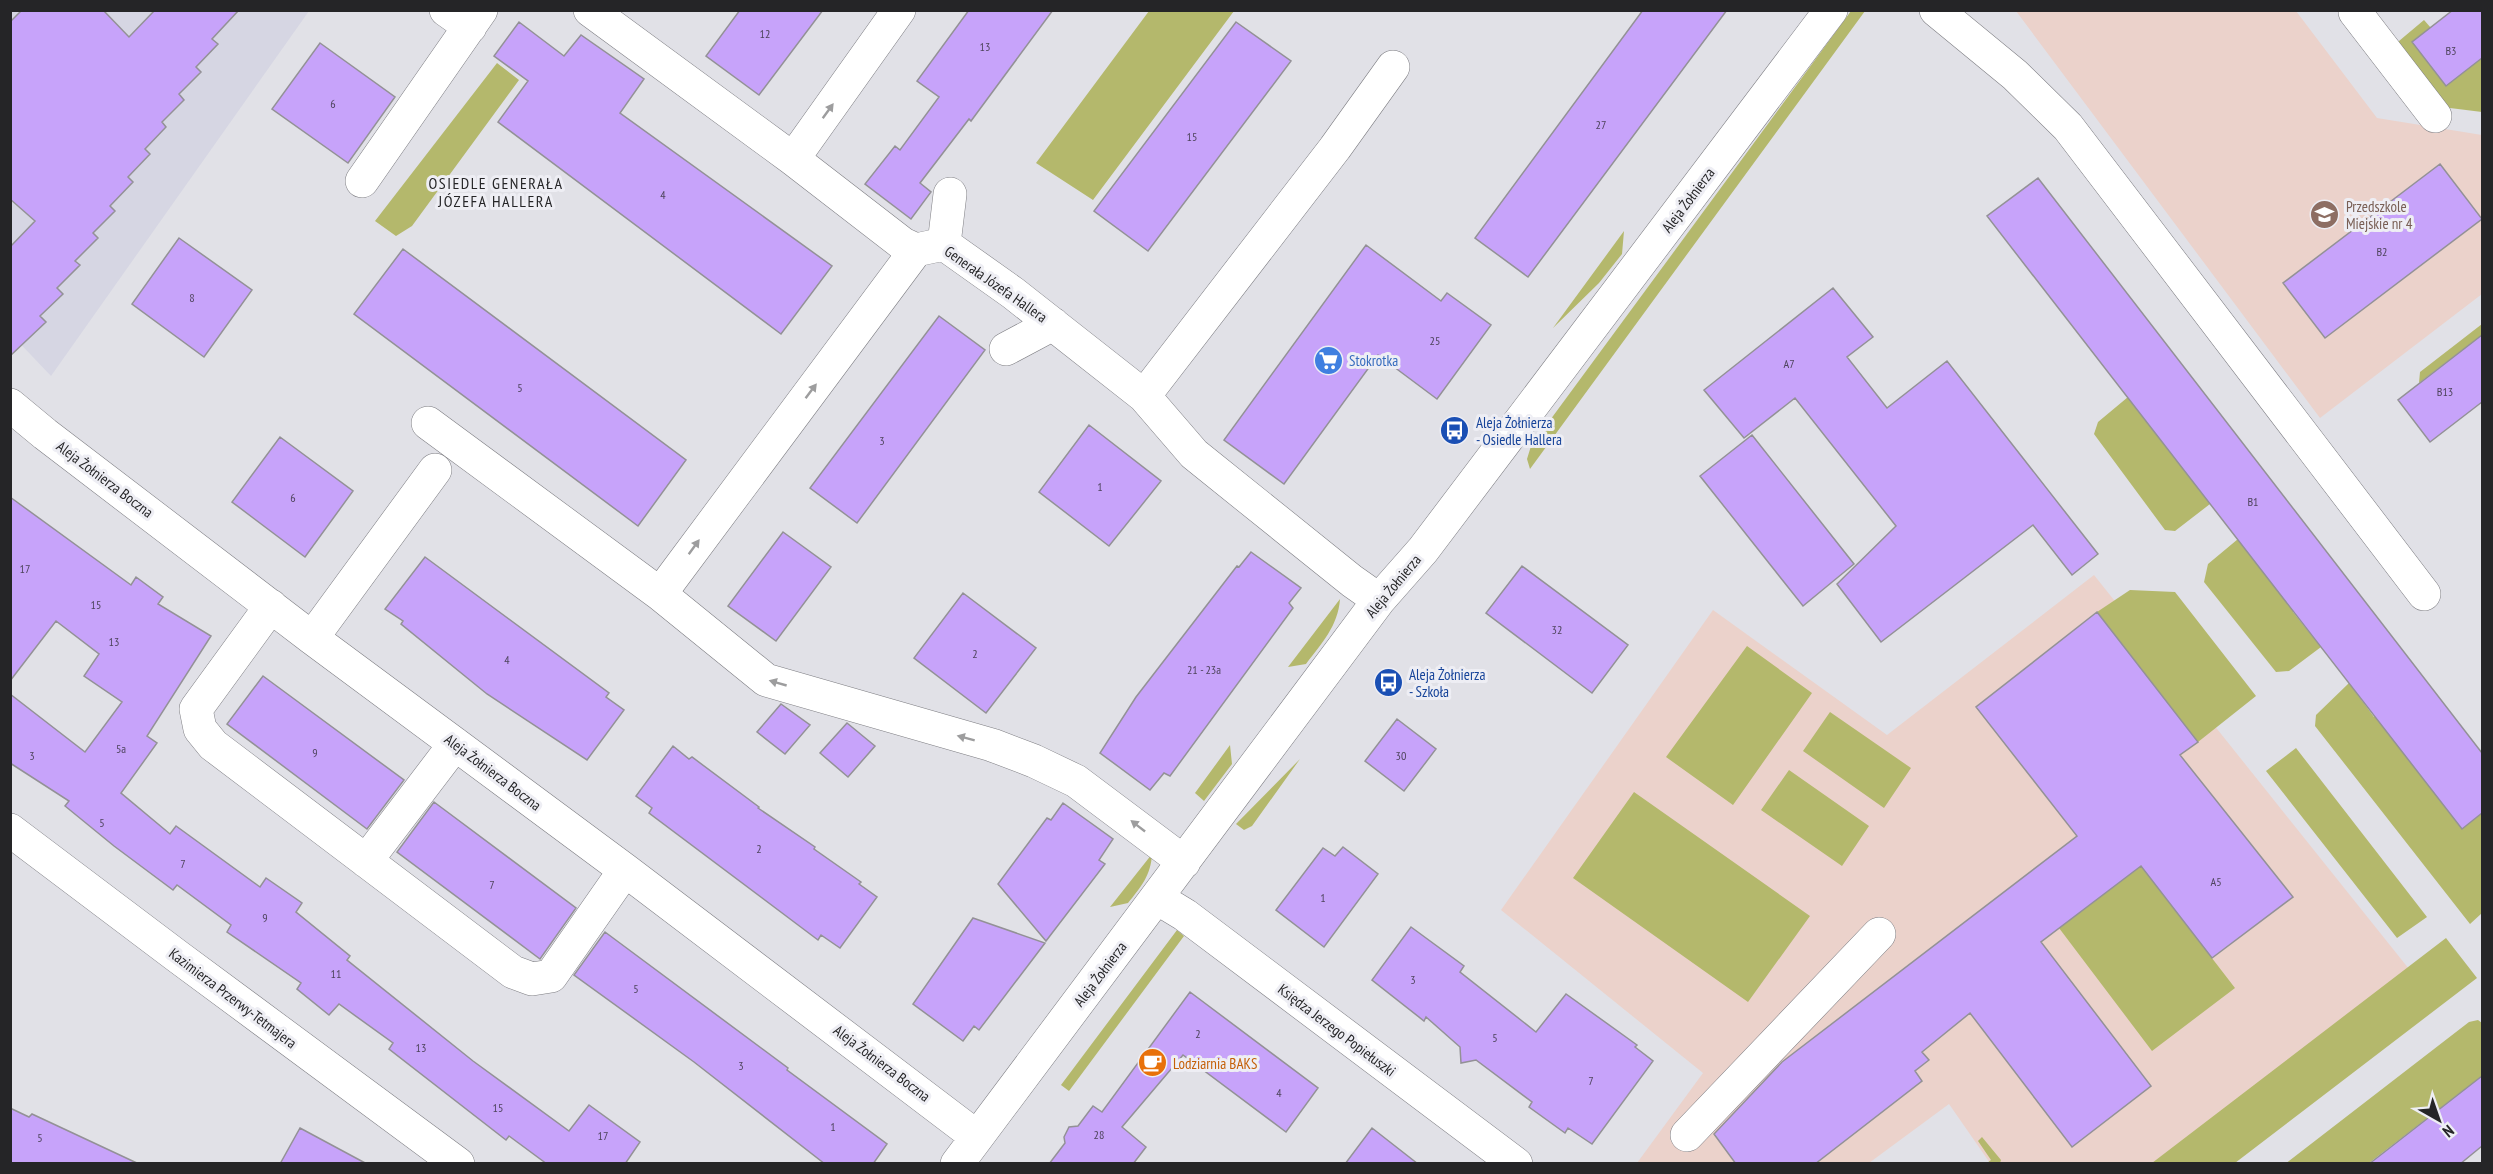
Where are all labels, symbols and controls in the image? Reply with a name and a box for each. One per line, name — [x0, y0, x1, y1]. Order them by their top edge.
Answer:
house number: 12 — [760, 26, 770, 41]
house number: 13 — [980, 39, 990, 54]
house number: B3 — [2445, 43, 2457, 58]
house number: 6 — [330, 96, 336, 111]
one-way arrow — [822, 104, 834, 120]
house number: 27 — [1596, 117, 1606, 132]
house number: 15 — [1187, 129, 1197, 144]
street label: Aleja Żołnierza — [1657, 164, 1719, 236]
district label: OSIEDLE GENERAŁA JÓZEFA HALLERA — [429, 173, 563, 211]
house number: 4 — [660, 187, 666, 202]
place label: Przedszkole Miejskie nr 4 — [2346, 197, 2413, 233]
school or university icon: Przedszkole Miejskie nr 4 — [2309, 199, 2341, 231]
street label: Generała Józefa Hallera — [941, 242, 1051, 326]
house number: B2 — [2376, 244, 2388, 259]
house number: 8 — [189, 290, 195, 305]
house number: 25 — [1430, 333, 1440, 348]
supermarket icon: Stokrotka — [1312, 344, 1344, 376]
place label: Stokrotka — [1349, 351, 1398, 370]
house number: A7 — [1783, 356, 1795, 371]
house number: 5 — [517, 380, 523, 395]
one-way arrow — [805, 383, 817, 399]
house number: B13 — [2437, 384, 2453, 399]
place label: Aleja Żołnierza - Osiedle Hallera — [1476, 413, 1562, 449]
bus stop icon: Aleja Żołnierza - Osiedle Hallera — [1439, 415, 1471, 447]
house number: 3 — [879, 433, 885, 448]
street label: Aleja Żołnierza Boczna — [53, 436, 157, 522]
house number: 1 — [1097, 479, 1103, 494]
house number: 6 — [290, 490, 296, 505]
house number: B1 — [2247, 494, 2259, 509]
one-way arrow — [688, 540, 700, 556]
street label: Aleja Żołnierza — [1361, 551, 1425, 621]
house number: 17 — [20, 561, 30, 576]
house number: 15 — [91, 597, 101, 612]
house number: 32 — [1552, 622, 1562, 637]
house number: 13 — [109, 634, 119, 649]
house number: 2 — [972, 646, 978, 661]
house number: 4 — [504, 652, 510, 667]
house number: 21 - 23a — [1187, 662, 1221, 677]
place label: Aleja Żołnierza - Szkoła — [1409, 665, 1486, 701]
bus stop icon: Aleja Żołnierza - Szkoła — [1372, 667, 1404, 699]
one-way arrow — [769, 678, 787, 687]
street label: Aleja Żołnierza Boczna — [441, 729, 545, 815]
one-way arrow — [957, 732, 975, 742]
house number: 5a — [116, 741, 126, 756]
house number: 9 — [312, 745, 318, 760]
house number: 3 — [29, 748, 35, 763]
house number: 30 — [1396, 748, 1406, 763]
house number: 5 — [99, 815, 105, 830]
one-way arrow — [1130, 819, 1146, 832]
house number: 2 — [756, 841, 762, 856]
house number: 7 — [180, 856, 186, 871]
house number: A5 — [2210, 874, 2222, 889]
house number: 7 — [489, 877, 495, 892]
house number: 1 — [1320, 890, 1326, 905]
house number: 9 — [262, 910, 268, 925]
street label: Aleja Żołnierza — [1069, 938, 1131, 1010]
street label: Kazimierza Przerwy-Tetmajera — [165, 944, 301, 1052]
house number: 11 — [331, 966, 341, 981]
house number: 3 — [1410, 972, 1416, 987]
street label: Księdza Jerzego Popiełuszki — [1274, 980, 1400, 1080]
house number: 5 — [633, 981, 639, 996]
street label: Aleja Żołnierza Boczna — [830, 1020, 934, 1106]
house number: 2 — [1195, 1026, 1201, 1041]
house number: 5 — [1492, 1030, 1498, 1045]
house number: 13 — [416, 1040, 426, 1055]
cafe icon: Lodziarnia BAKS — [1136, 1047, 1168, 1079]
place label: Lodziarnia BAKS — [1173, 1054, 1257, 1073]
house number: 3 — [738, 1058, 744, 1073]
house number: 7 — [1588, 1073, 1594, 1088]
house number: 4 — [1276, 1085, 1282, 1100]
north arrow — [2409, 1090, 2469, 1150]
house number: 15 — [493, 1100, 503, 1115]
house number: 1 — [830, 1119, 836, 1134]
text: N — [2439, 1121, 2458, 1142]
house number: 28 — [1094, 1127, 1104, 1142]
house number: 17 — [598, 1128, 608, 1143]
house number: 5 — [37, 1130, 43, 1145]

